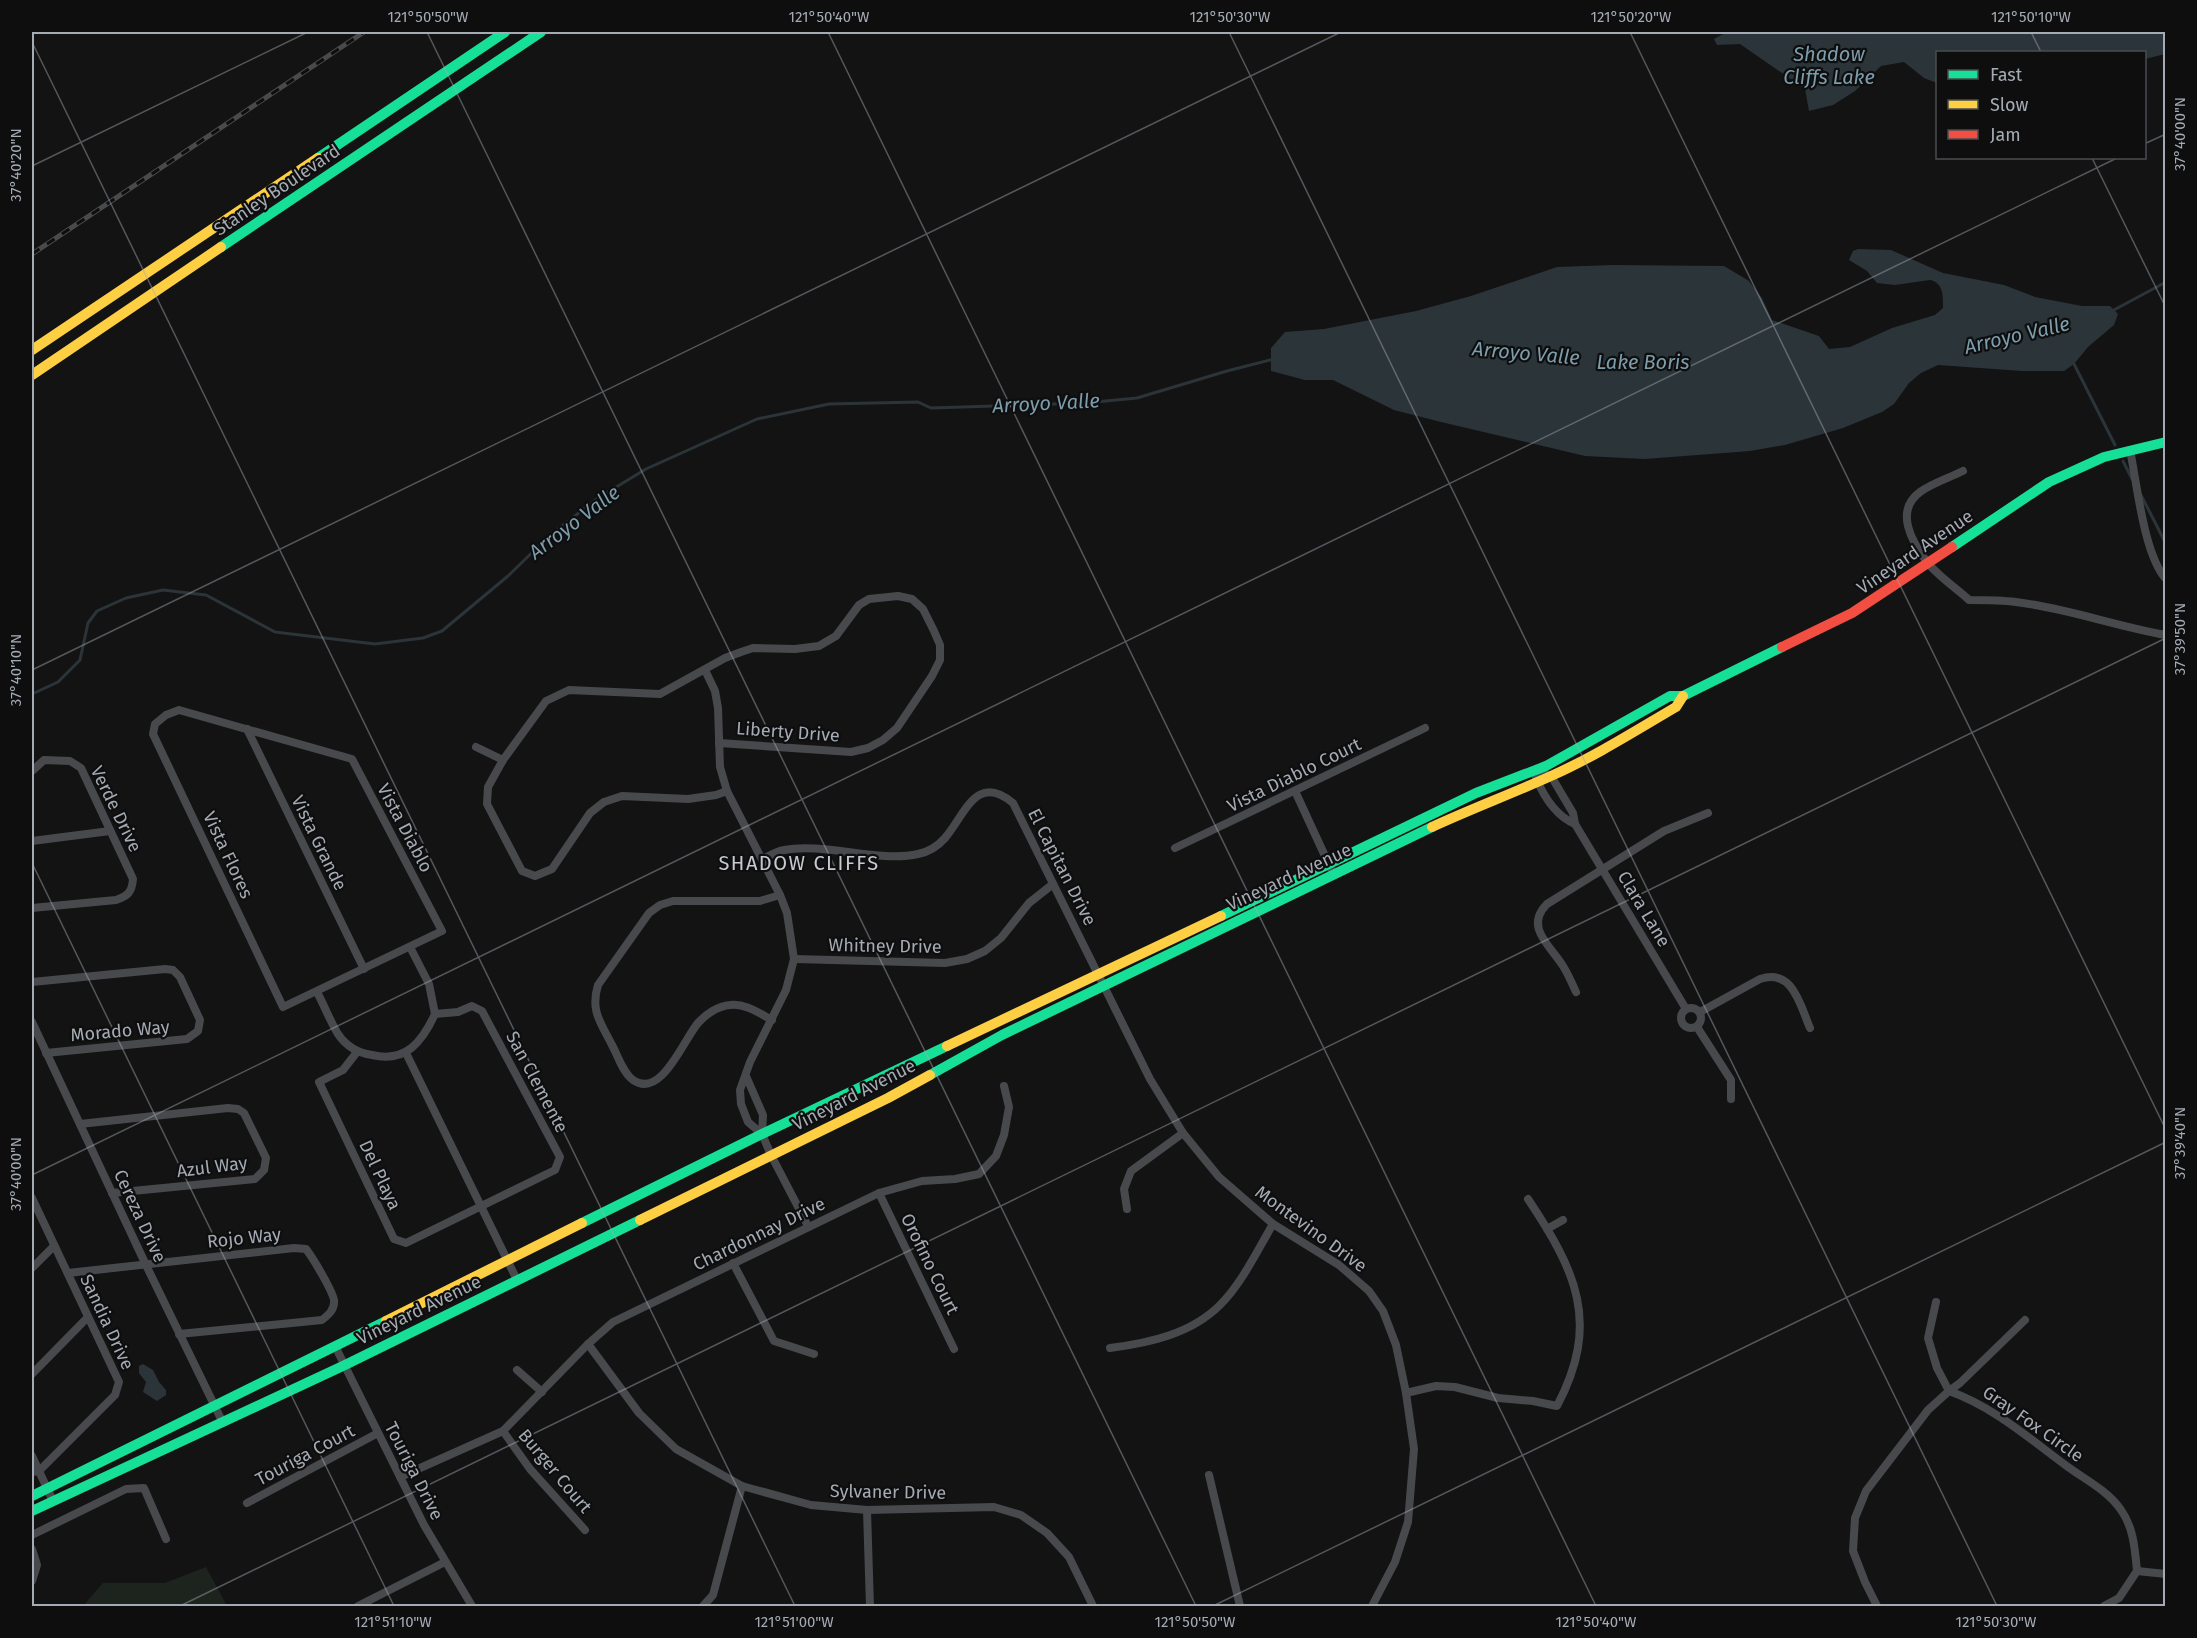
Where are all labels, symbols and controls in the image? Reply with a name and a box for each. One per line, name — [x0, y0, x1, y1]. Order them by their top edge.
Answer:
text: 121°50'50"W — [387, 8, 469, 26]
text: 121°50'40"W — [789, 8, 870, 26]
text: 121°50'30"W — [1190, 8, 1271, 26]
text: 121°50'20"W — [1591, 8, 1672, 26]
text: 121°50'10"W — [1991, 8, 2072, 26]
water label: Shadow Cliffs Lake — [1783, 42, 1875, 89]
legend — [1936, 51, 2146, 159]
text: Fast — [1990, 64, 2023, 86]
text: Slow — [1990, 94, 2029, 116]
text: 37°40'00"N — [2171, 97, 2189, 171]
text: Jam — [1990, 124, 2021, 146]
text: 37°40'20"N — [7, 128, 25, 202]
street label: Stanley Boulevard — [210, 140, 344, 240]
water label: Arroyo Valle — [1961, 311, 2072, 359]
water label: Arroyo Valle — [1470, 336, 1581, 370]
water label: Lake Boris — [1596, 350, 1690, 374]
water label: Arroyo Valle — [991, 388, 1100, 418]
water label: Arroyo Valle — [523, 480, 624, 565]
street label: Vineyard Avenue — [1853, 505, 1977, 599]
text: 37°39'50"N — [2171, 603, 2189, 675]
text: 37°40'10"N — [7, 634, 25, 706]
street label: Liberty Drive — [735, 717, 841, 747]
street label: Vista Diablo Court — [1223, 733, 1365, 817]
street label: Verde Drive — [86, 762, 146, 856]
street label: Vista Diablo — [372, 780, 438, 876]
street label: Vista Grande — [287, 792, 351, 894]
street label: El Capitan Drive — [1023, 805, 1101, 929]
street label: Vista Flores — [198, 808, 258, 902]
street label: Vineyard Avenue — [1223, 838, 1355, 916]
district label: SHADOW CLIFFS — [718, 851, 880, 875]
street label: Clara Lane — [1613, 867, 1675, 951]
street label: Whitney Drive — [828, 934, 942, 958]
street label: Morado Way — [70, 1016, 171, 1046]
street label: San Clemente — [501, 1028, 573, 1136]
street label: Vineyard Avenue — [789, 1054, 919, 1136]
text: 37°39'40"N — [2171, 1107, 2189, 1179]
street label: Del Playa — [354, 1136, 406, 1214]
text: 37°40'00"N — [7, 1137, 25, 1211]
street label: Azul Way — [175, 1152, 249, 1182]
street label: Cereza Drive — [109, 1166, 171, 1266]
street label: Montevino Drive — [1251, 1181, 1371, 1277]
street label: Chardonnay Drive — [689, 1192, 829, 1276]
street label: Orofino Court — [896, 1210, 964, 1319]
street label: Rojo Way — [206, 1223, 282, 1253]
street label: Vineyard Avenue — [353, 1270, 485, 1350]
street label: Sandia Drive — [75, 1271, 139, 1373]
street label: Gray Fox Circle — [1978, 1381, 2088, 1467]
street label: Touriga Drive — [380, 1418, 448, 1524]
street label: Touriga Court — [252, 1419, 359, 1490]
street label: Burger Court — [514, 1425, 597, 1518]
street label: Sylvaner Drive — [830, 1480, 946, 1504]
text: 121°51'10"W — [354, 1613, 432, 1631]
text: 121°51'00"W — [754, 1613, 834, 1631]
text: 121°50'50"W — [1154, 1613, 1236, 1631]
text: 121°50'40"W — [1556, 1613, 1637, 1631]
text: 121°50'30"W — [1956, 1613, 2037, 1631]

